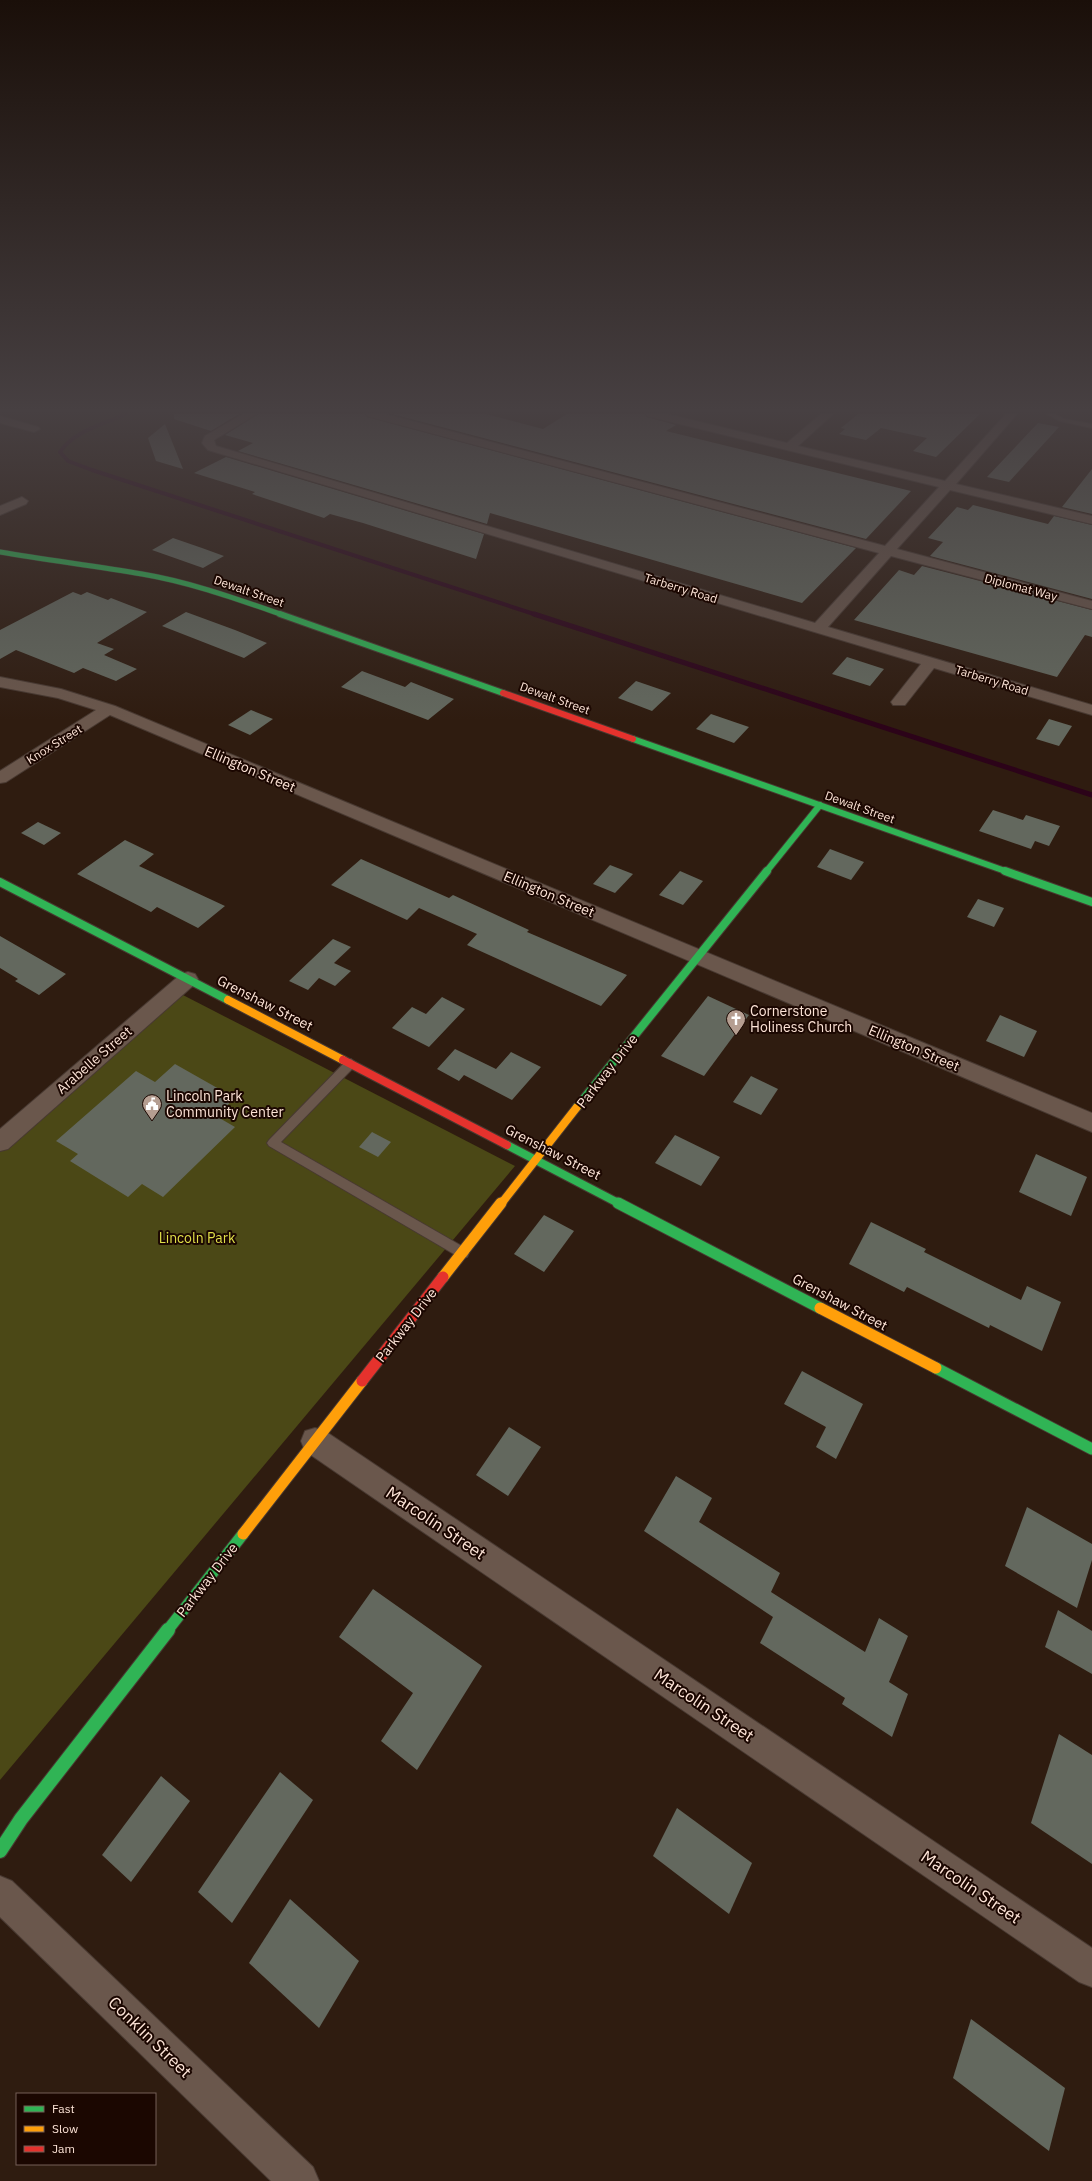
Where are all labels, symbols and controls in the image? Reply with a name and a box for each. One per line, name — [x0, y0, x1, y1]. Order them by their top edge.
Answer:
street label: Tarberry Road — [643, 570, 719, 606]
street label: Diplomat Way — [983, 570, 1059, 604]
street label: Dewalt Street — [212, 572, 286, 610]
street label: Tarberry Road — [954, 662, 1030, 698]
street label: Dewalt Street — [518, 678, 592, 718]
street label: Knox Street — [23, 721, 85, 767]
street label: Ellington Street — [202, 742, 298, 796]
street label: Dewalt Street — [823, 787, 897, 827]
street label: Ellington Street — [501, 867, 597, 921]
street label: Grenshaw Street — [214, 971, 316, 1035]
place label: Cornerstone Holiness Church — [750, 1002, 852, 1036]
church icon: Cornerstone Holiness Church — [725, 1008, 747, 1036]
street label: Ellington Street — [866, 1021, 962, 1075]
street label: Arabelle Street — [53, 1022, 136, 1098]
street label: Parkway Drive — [572, 1030, 642, 1112]
place label: Lincoln Park Community Center — [166, 1087, 284, 1121]
public building icon: Lincoln Park Community Center — [141, 1093, 163, 1121]
street label: Grenshaw Street — [502, 1120, 604, 1184]
park label: Lincoln Park — [159, 1229, 236, 1247]
street label: Grenshaw Street — [789, 1269, 891, 1335]
street label: Parkway Drive — [371, 1284, 441, 1366]
street label: Marcolin Street — [382, 1481, 490, 1565]
street label: Parkway Drive — [172, 1539, 242, 1621]
street label: Marcolin Street — [650, 1663, 758, 1747]
street label: Marcolin Street — [917, 1845, 1025, 1929]
street label: Conklin Street — [104, 1992, 196, 2082]
legend — [16, 2093, 156, 2165]
text: Fast — [52, 2101, 75, 2116]
text: Slow — [52, 2121, 78, 2136]
text: Jam — [52, 2141, 75, 2156]

